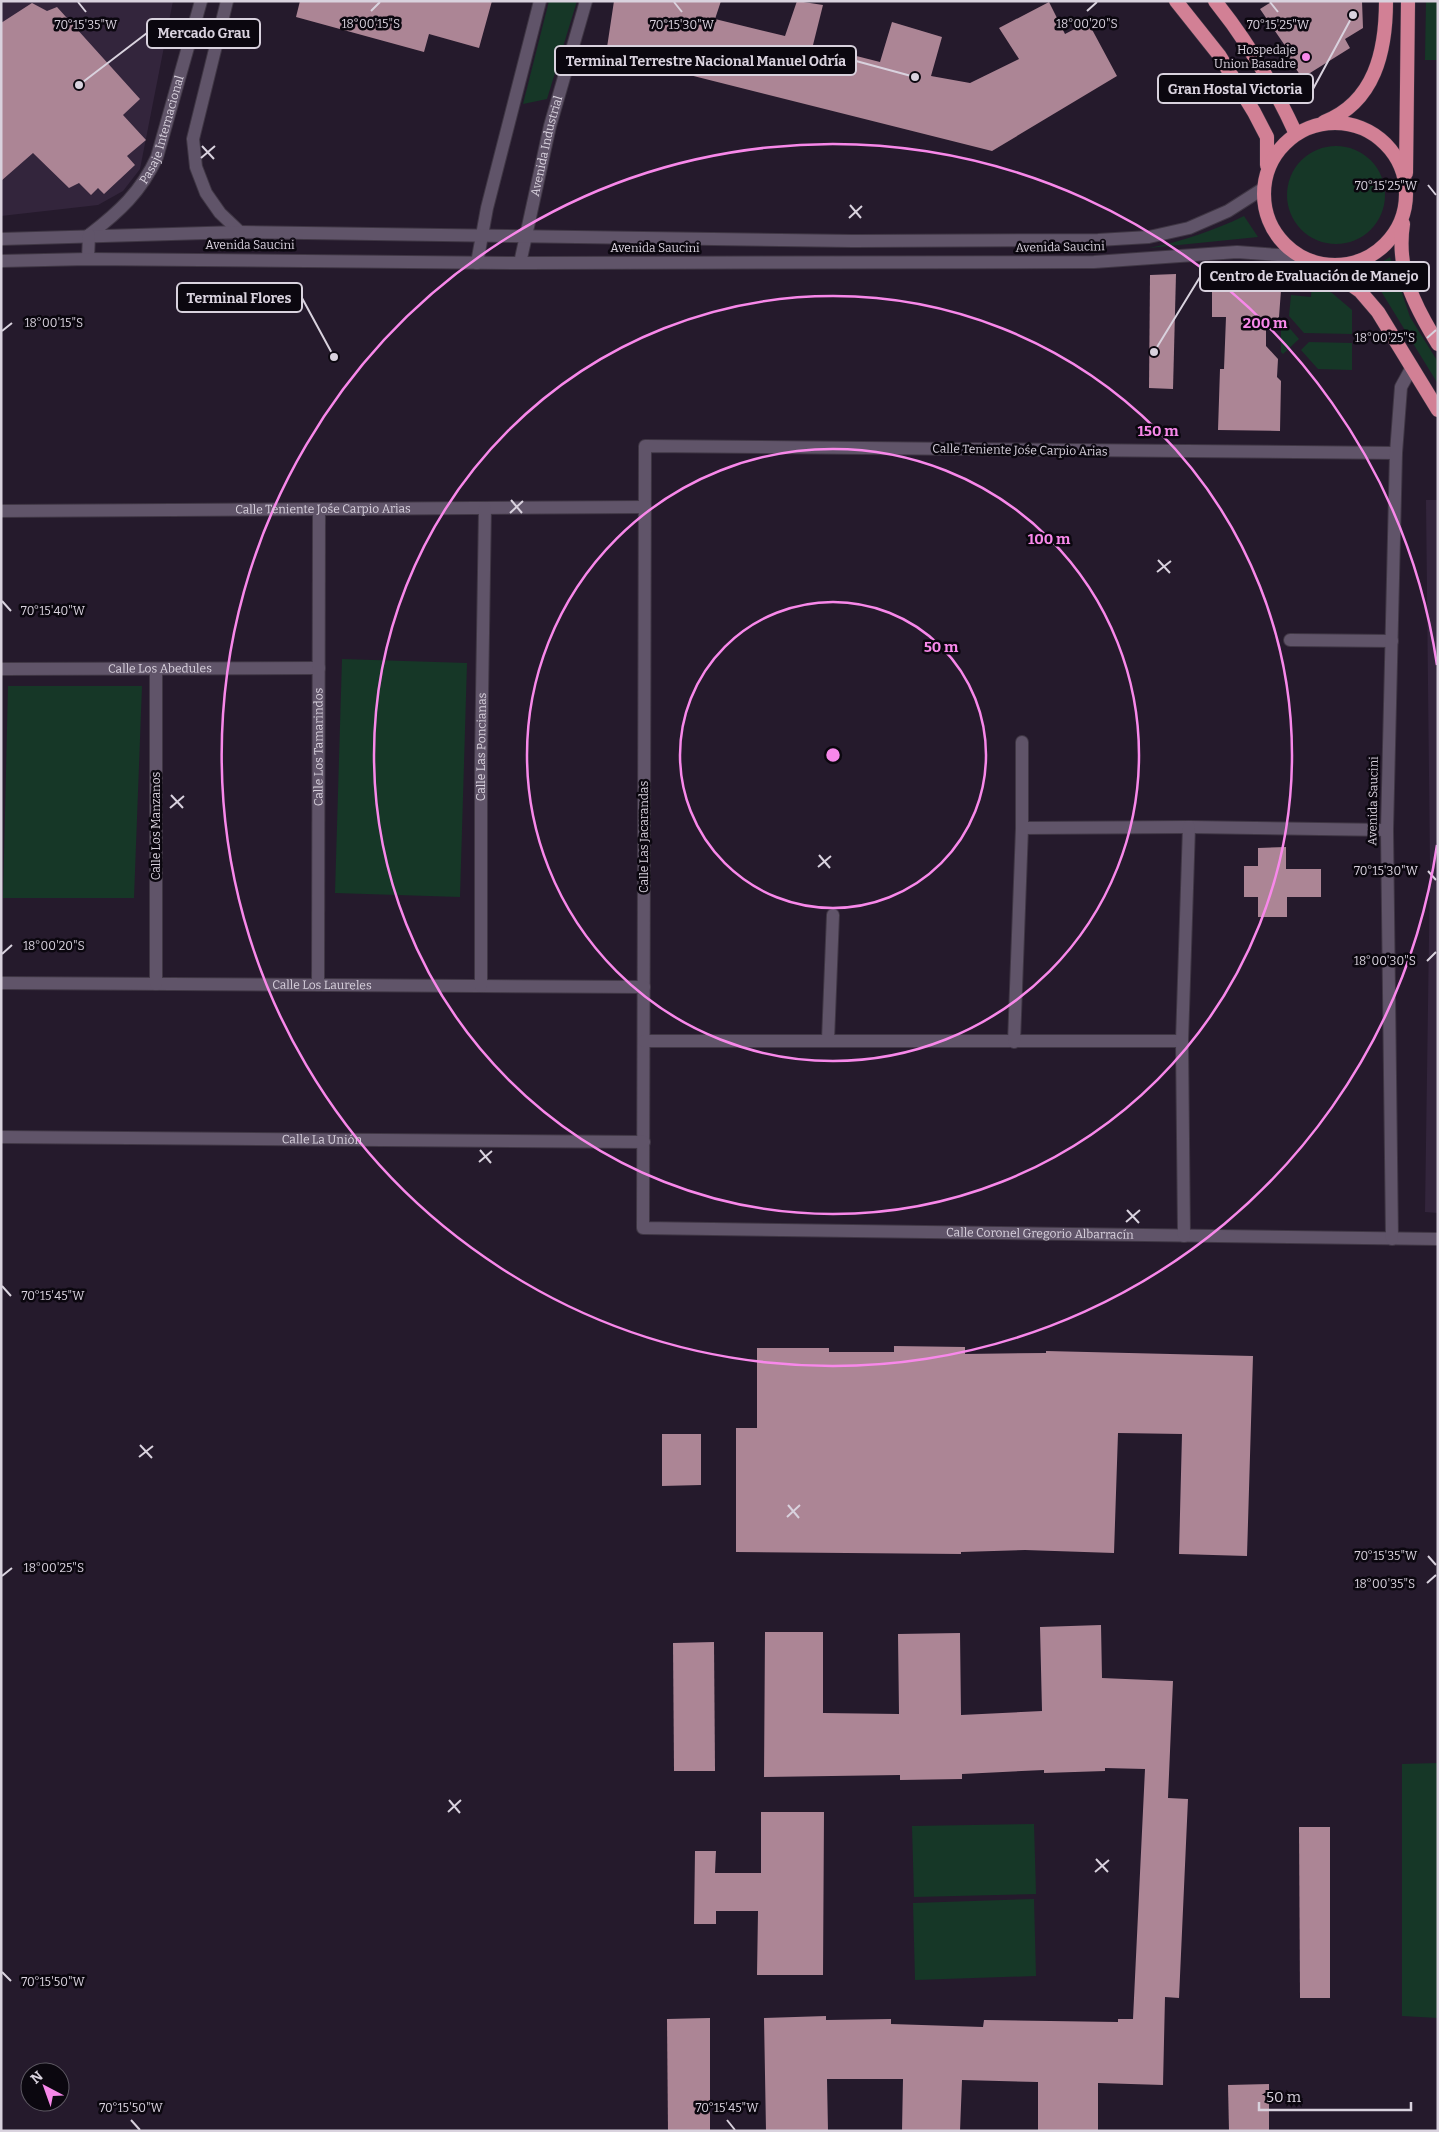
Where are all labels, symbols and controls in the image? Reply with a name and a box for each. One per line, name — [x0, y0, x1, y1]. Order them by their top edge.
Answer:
text: 18°00'15"S — [342, 17, 400, 31]
text: 18°00'20"S — [1056, 17, 1118, 31]
text: 70°15'35"W — [55, 18, 118, 32]
text: 70°15'30"W — [650, 18, 715, 32]
text: 70°15'25"W — [1247, 18, 1310, 32]
callout: Mercado Grau — [147, 19, 260, 48]
text: Mercado Grau — [158, 25, 251, 42]
place label: Hospedaje Union Basadre — [1214, 43, 1296, 71]
callout: Terminal Terrestre Nacional Manuel Odría — [555, 46, 856, 75]
marker: Hospedaje Union Basadre — [1300, 51, 1312, 63]
text: Terminal Terrestre Nacional Manuel Odría — [566, 53, 846, 70]
street label: Pasaje Internacional — [137, 73, 187, 187]
callout: Gran Hostal Victoria — [1158, 74, 1313, 103]
text: Gran Hostal Victoria — [1168, 81, 1302, 98]
street label: Avenida Industrial — [528, 94, 566, 198]
text: 70°15'25"W — [1355, 179, 1418, 193]
street label: Avenida Saucini — [205, 238, 295, 252]
street label: Avenida Saucini — [1015, 239, 1105, 255]
street label: Avenida Saucini — [610, 241, 700, 255]
callout: Centro de Evaluación de Manejo — [1200, 262, 1429, 291]
text: Centro de Evaluación de Manejo — [1209, 268, 1419, 285]
callout: Terminal Flores — [177, 283, 302, 312]
text: Terminal Flores — [187, 290, 292, 307]
text: 200 m — [1243, 314, 1288, 332]
text: 18°00'15"S — [25, 316, 83, 330]
text: 18°00'25"S — [1355, 331, 1415, 345]
text: 150 m — [1137, 422, 1179, 440]
street label: Calle Teniente Jośe Carpio Arias — [932, 441, 1108, 459]
street label: Calle Teniente Jośe Carpio Arias — [235, 501, 411, 517]
text: 100 m — [1028, 530, 1071, 548]
text: 70°15'40"W — [21, 604, 86, 618]
text: 50 m — [924, 638, 959, 656]
street label: Calle Los Abedules — [108, 661, 212, 676]
street label: Calle Los Tamarindos — [311, 687, 326, 806]
street label: Calle Las Poncianas — [474, 692, 489, 801]
centre of rings — [824, 746, 842, 764]
street label: Avenida Saucini — [1365, 756, 1381, 846]
street label: Calle Los Manzanos — [149, 771, 163, 880]
street label: Calle Las Jacarandas — [637, 781, 651, 893]
text: 70°15'30"W — [1354, 864, 1419, 878]
text: 18°00'20"S — [23, 939, 85, 953]
text: 18°00'30"S — [1354, 954, 1416, 968]
street label: Calle Los Laureles — [272, 978, 372, 992]
street label: Calle La Unión — [282, 1132, 363, 1147]
street label: Calle Coronel Gregorio Albarracín — [946, 1225, 1134, 1242]
text: 70°15'45"W — [21, 1289, 85, 1303]
text: 70°15'35"W — [1355, 1549, 1418, 1563]
text: 18°00'25"S — [24, 1561, 84, 1575]
text: 18°00'35"S — [1355, 1577, 1415, 1591]
text: 70°15'50"W — [21, 1975, 86, 1989]
north arrow — [20, 2062, 70, 2112]
text: N — [27, 2067, 47, 2088]
scale bar — [1259, 2080, 1412, 2112]
text: 50 m — [1266, 2088, 1302, 2106]
text: 70°15'50"W — [99, 2101, 164, 2115]
text: 70°15'45"W — [695, 2101, 759, 2115]

